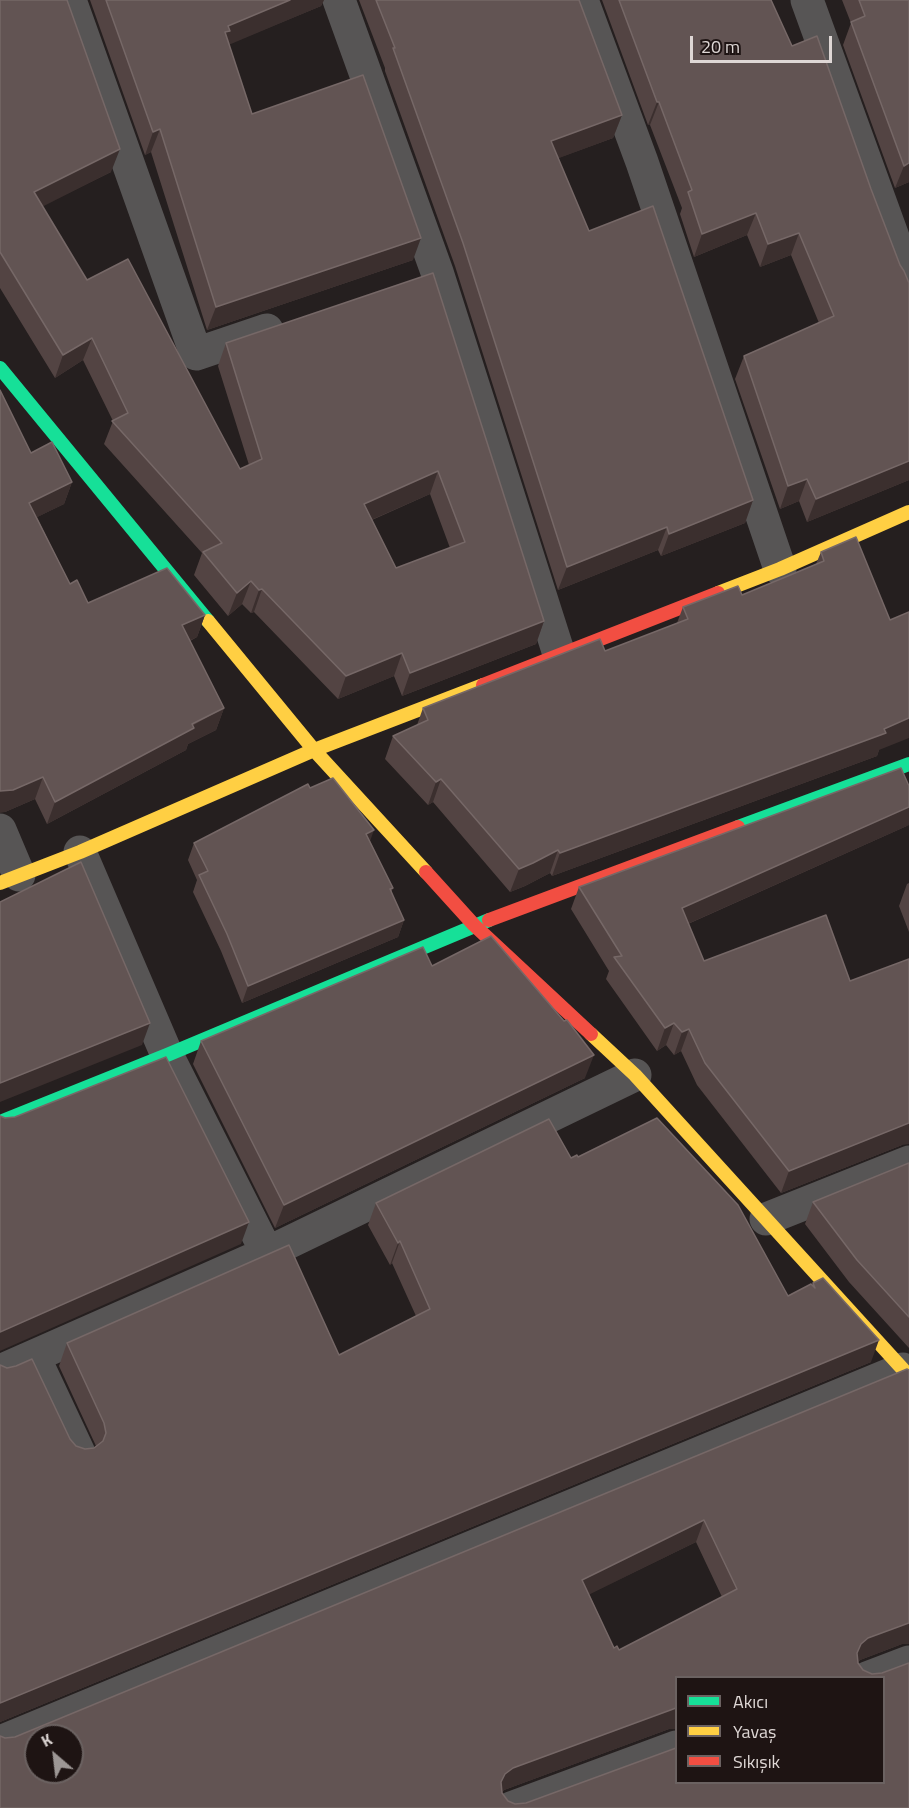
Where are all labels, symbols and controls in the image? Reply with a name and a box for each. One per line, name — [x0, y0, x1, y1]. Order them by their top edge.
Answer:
scale bar — [693, 24, 836, 62]
text: 20 m — [701, 33, 740, 60]
legend — [675, 1676, 885, 1784]
text: Akıcı — [733, 1688, 768, 1715]
text: Yavaş — [733, 1718, 776, 1745]
north arrow — [24, 1724, 84, 1784]
text: K — [37, 1727, 56, 1753]
text: Sıkışık — [733, 1748, 780, 1775]

